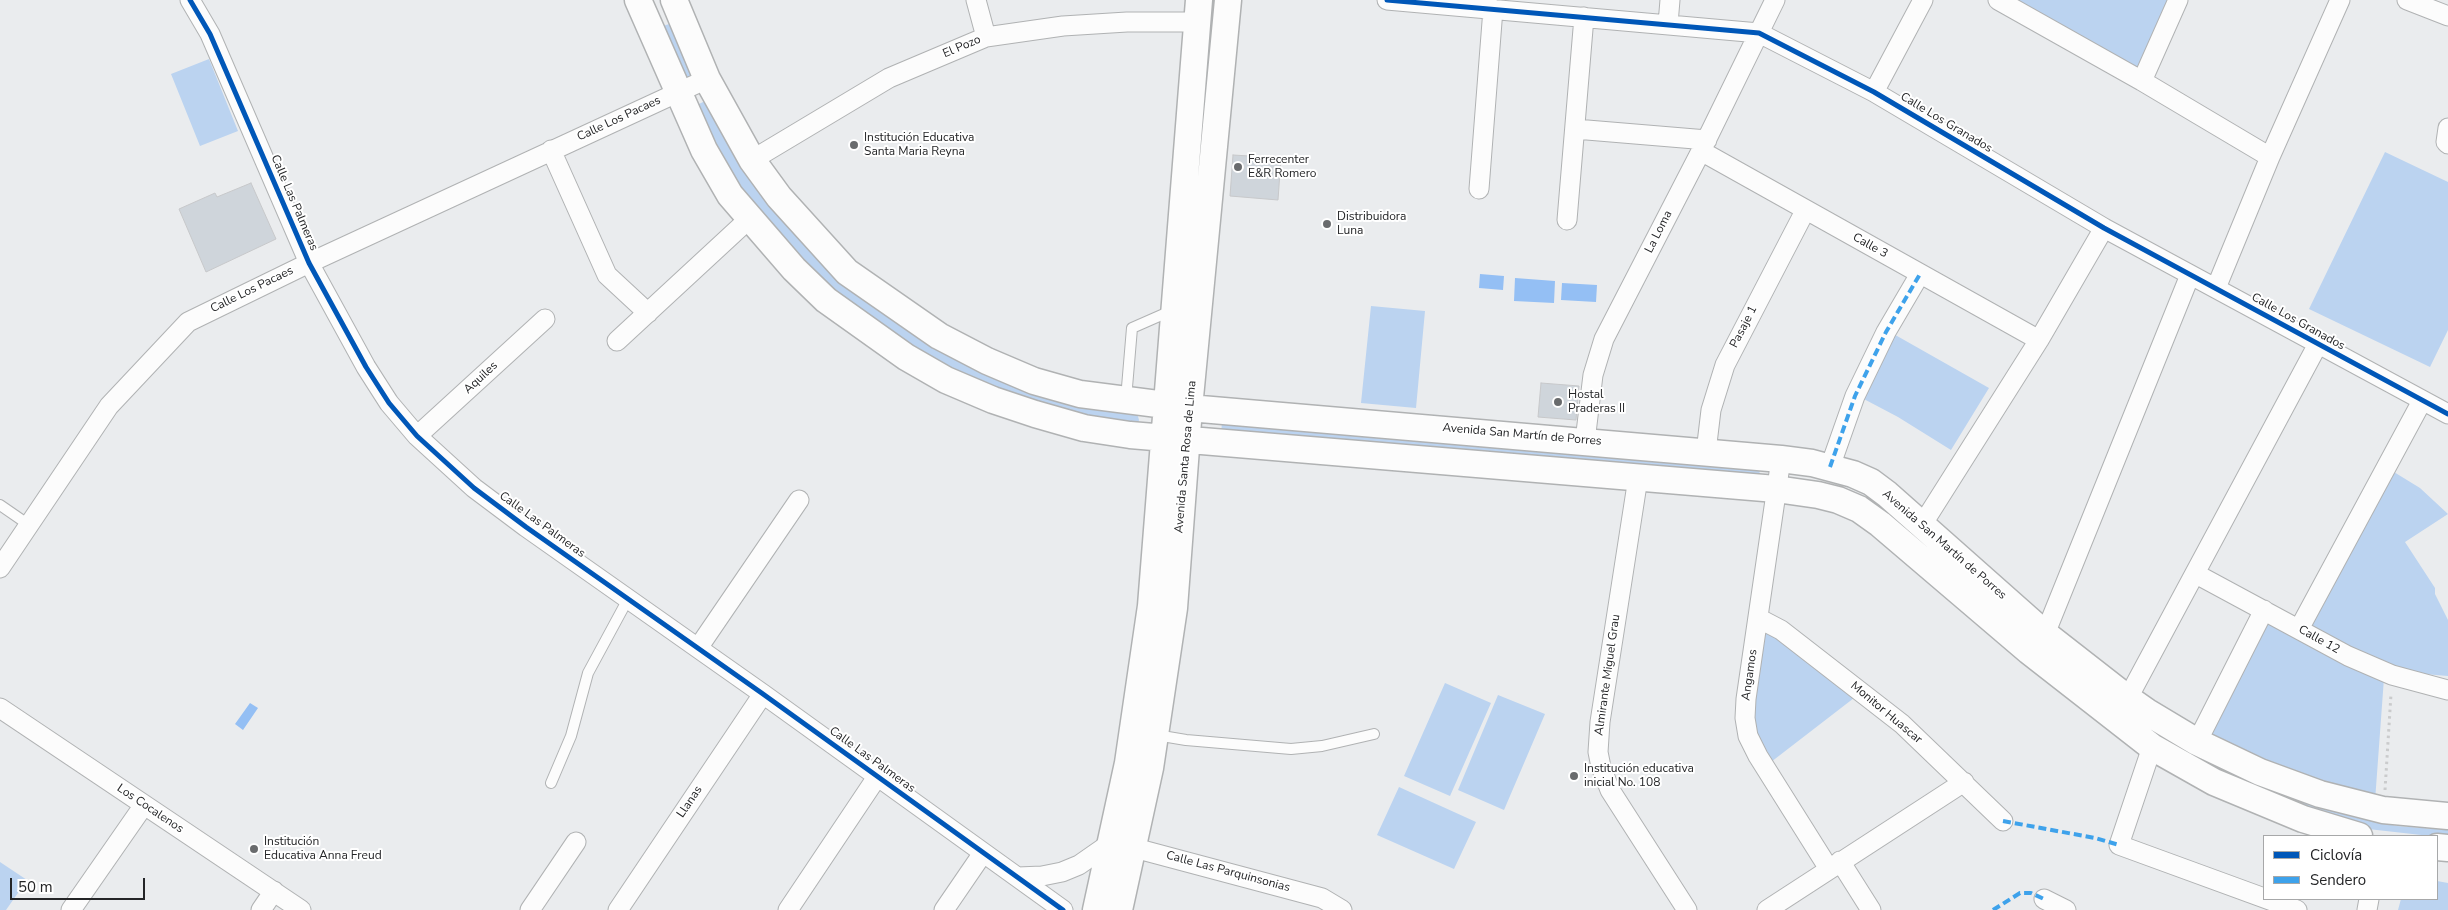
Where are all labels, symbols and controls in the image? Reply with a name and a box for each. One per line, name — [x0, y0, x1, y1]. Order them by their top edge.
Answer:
street label: El Pozo — [941, 33, 983, 61]
street label: Calle Los Granados — [1897, 90, 1995, 156]
street label: Calle Los Pacaes — [575, 93, 663, 145]
place label: Institución Educativa Santa Maria Reyna — [864, 131, 974, 159]
marker: Institución Educativa Santa Maria Reyna — [848, 139, 860, 151]
street label: Calle Las Palmeras — [267, 153, 321, 253]
place label: Ferrecenter E&R Romero — [1248, 153, 1317, 181]
marker: Ferrecenter E&R Romero — [1232, 161, 1244, 173]
street label: La Loma — [1642, 208, 1676, 256]
place label: Distribuidora Luna — [1337, 210, 1406, 238]
marker: Distribuidora Luna — [1321, 218, 1333, 230]
street label: Calle 3 — [1850, 231, 1890, 261]
street label: Calle Los Pacaes — [208, 264, 296, 316]
street label: Calle Los Granados — [2249, 290, 2347, 354]
street label: Pasaje 1 — [1727, 304, 1761, 350]
street label: Aquiles — [461, 359, 501, 397]
street label: Avenida Santa Rosa de Lima — [1172, 380, 1200, 534]
place label: Hostal Praderas II — [1568, 388, 1625, 416]
marker: Hostal Praderas II — [1552, 396, 1564, 408]
street label: Avenida San Martín de Porres — [1442, 421, 1602, 449]
street label: Avenida San Martín de Porres — [1879, 487, 2009, 603]
street label: Calle Las Palmeras — [496, 489, 588, 561]
street label: Almirante Miguel Grau — [1592, 613, 1624, 737]
street label: Calle 12 — [2296, 623, 2342, 657]
street label: Angamos — [1739, 648, 1761, 702]
street label: Monitor Huascar — [1847, 679, 1925, 747]
street label: Calle Las Palmeras — [826, 724, 918, 796]
place label: Institución educativa inicial No. 108 — [1584, 762, 1694, 790]
marker: Institución educativa inicial No. 108 — [1568, 770, 1580, 782]
street label: Los Cocalenos — [114, 781, 186, 837]
street label: Llanas — [674, 783, 706, 821]
place label: Institución Educativa Anna Freud — [264, 835, 382, 863]
legend — [2263, 835, 2438, 900]
marker: Institución Educativa Anna Freud — [248, 843, 260, 855]
text: Ciclovía — [2310, 845, 2362, 865]
street label: Calle Las Parquinsonias — [1164, 848, 1292, 896]
scale bar — [12, 868, 148, 900]
text: Sendero — [2310, 870, 2366, 890]
text: 50 m — [18, 877, 53, 897]

